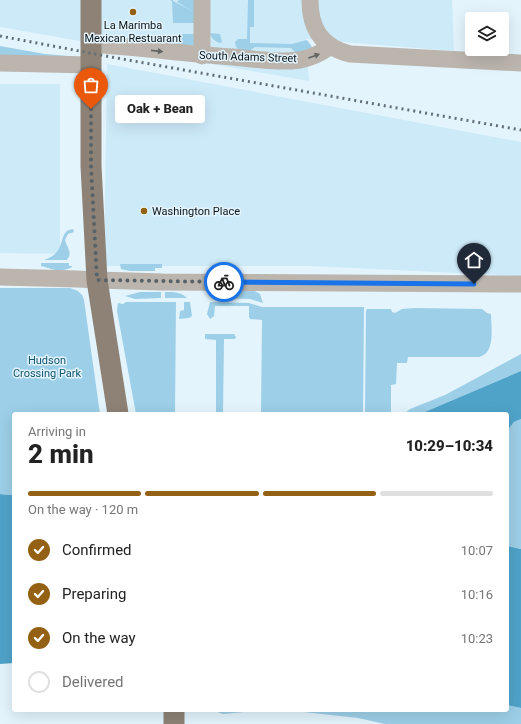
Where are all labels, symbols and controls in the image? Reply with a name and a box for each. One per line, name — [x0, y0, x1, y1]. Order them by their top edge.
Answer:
marker: La Marimba Mexican Restuarant — [128, 7, 138, 17]
map controls — [465, 12, 509, 56]
button: layers — [465, 12, 509, 56]
place label: La Marimba Mexican Restuarant — [84, 19, 182, 45]
one-way arrow — [151, 47, 163, 54]
street label: South Adams Street — [199, 49, 297, 65]
one-way arrow — [308, 52, 320, 58]
pin — [74, 68, 108, 109]
icon: bag — [80, 74, 102, 96]
callout: Oak + Bean — [115, 95, 205, 123]
text: Oak + Bean — [127, 101, 193, 116]
place label: Washington Place — [152, 205, 240, 218]
marker: Washington Place — [139, 206, 149, 216]
pin — [457, 243, 491, 284]
icon: home — [463, 249, 485, 271]
courier — [204, 262, 244, 302]
icon: bike — [213, 271, 235, 293]
park label: Hudson Crossing Park — [13, 354, 82, 380]
text: Arriving in — [28, 424, 86, 439]
text: 10:29–10:34 — [406, 437, 493, 455]
text: 2 min — [28, 439, 94, 469]
text: On the way · 120 m — [28, 502, 138, 517]
icon: check — [28, 539, 50, 561]
text: Confirmed — [62, 541, 132, 559]
text: 10:07 — [461, 543, 493, 558]
icon: check — [28, 583, 50, 605]
text: Preparing — [62, 585, 126, 603]
text: 10:16 — [461, 587, 493, 602]
icon: check — [28, 627, 50, 649]
text: On the way — [62, 629, 136, 647]
text: 10:23 — [461, 631, 493, 646]
text: Delivered — [62, 673, 124, 691]

